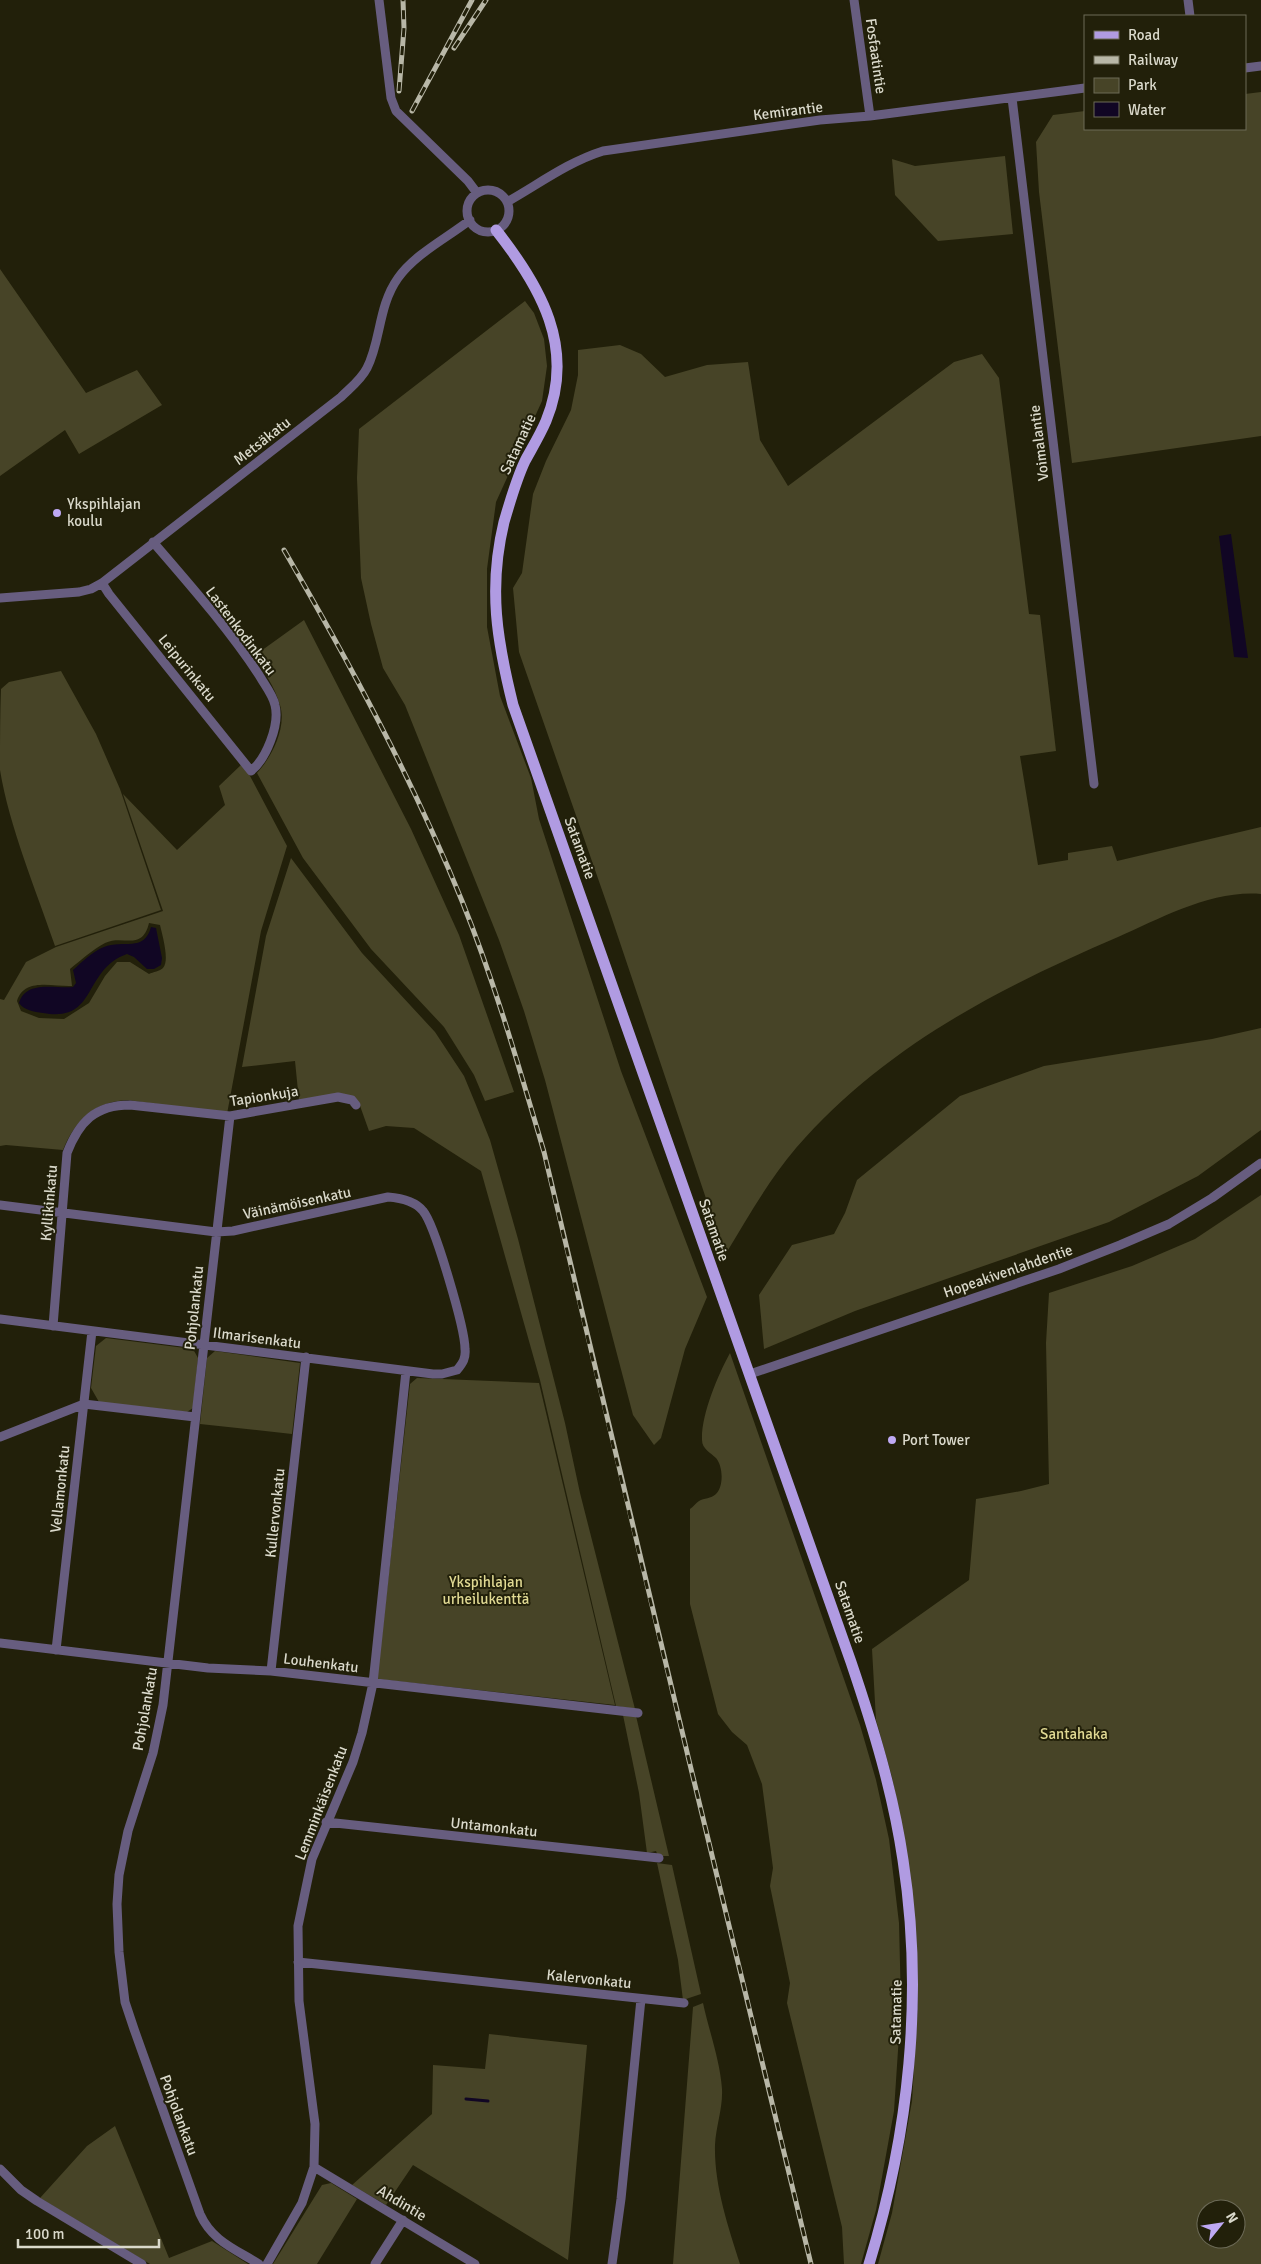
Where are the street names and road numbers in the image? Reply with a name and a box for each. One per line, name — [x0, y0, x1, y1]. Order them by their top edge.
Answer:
street label: Fosfaatintie — [862, 17, 890, 95]
street label: Kemirantie — [752, 98, 824, 124]
street label: Voimalantie — [1025, 404, 1053, 482]
street label: Satamatie — [496, 411, 540, 477]
street label: Metsäkatu — [230, 413, 294, 469]
street label: Lastenkodinkatu — [202, 583, 280, 679]
street label: Leipurinkatu — [154, 631, 220, 705]
street label: Satamatie — [560, 814, 600, 882]
street label: Tapionkuja — [228, 1082, 300, 1110]
street label: Kyllikinkatu — [37, 1164, 61, 1242]
street label: Väinämöisenkatu — [241, 1183, 353, 1223]
street label: Satamatie — [695, 1196, 733, 1264]
street label: Hopeakivenlahdentie — [941, 1240, 1075, 1302]
street label: Pohjolankatu — [181, 1265, 207, 1351]
street label: Ilmarisenkatu — [212, 1324, 302, 1352]
street label: Vellamonkatu — [46, 1444, 74, 1534]
street label: Kullervonkatu — [261, 1467, 289, 1559]
street label: Satamatie — [831, 1578, 869, 1646]
street label: Louhenkatu — [282, 1649, 360, 1677]
street label: Pohjolankatu — [129, 1666, 161, 1752]
street label: Lemminkäisenkatu — [291, 1743, 351, 1863]
street label: Untamonkatu — [450, 1813, 538, 1841]
street label: Kalervonkatu — [546, 1966, 632, 1992]
street label: Satamatie — [886, 1979, 906, 2045]
street label: Pohjolankatu — [156, 2072, 202, 2158]
street label: Ahdintie — [374, 2181, 430, 2225]

